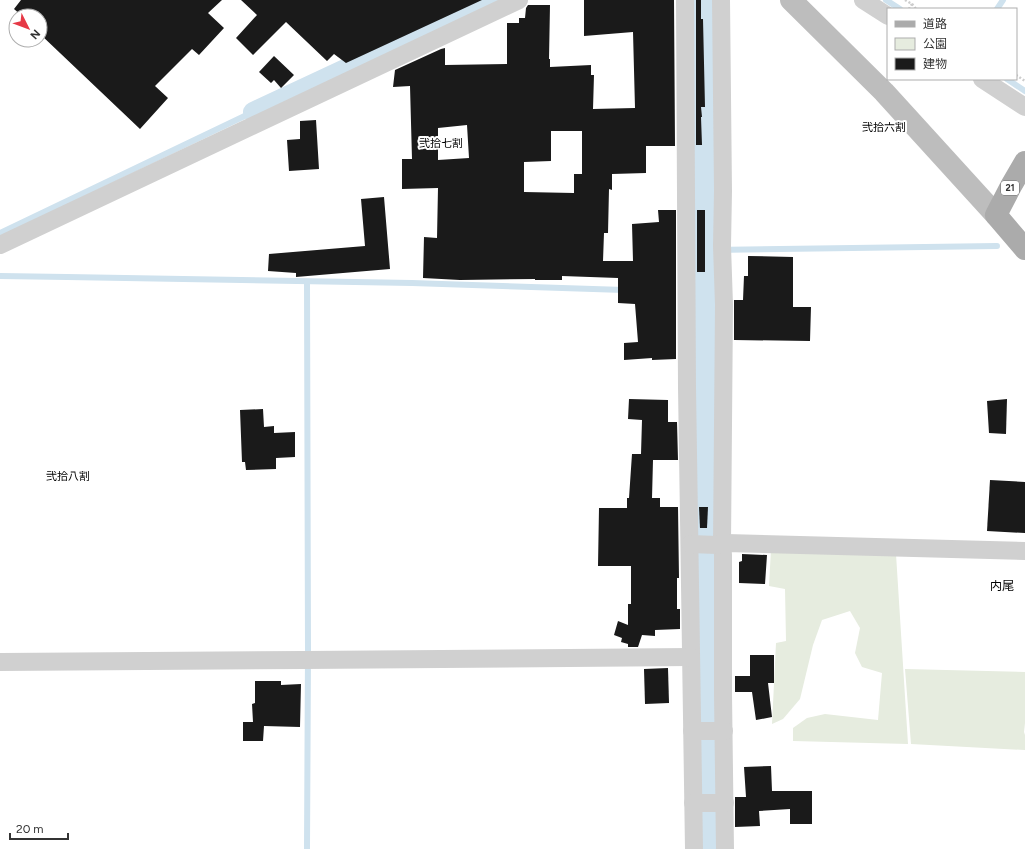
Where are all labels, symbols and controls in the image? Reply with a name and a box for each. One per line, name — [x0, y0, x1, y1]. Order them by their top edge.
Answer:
north arrow — [8, 8, 48, 48]
legend — [887, 8, 1017, 80]
text: 道路 — [923, 17, 947, 31]
text: N — [27, 27, 43, 42]
text: 公園 — [923, 37, 947, 51]
text: 建物 — [923, 57, 947, 71]
district label: 弐拾六割 — [862, 121, 906, 134]
district label: 弐拾七割 — [419, 137, 463, 150]
road number: 21 — [1001, 181, 1019, 195]
district label: 弐拾八割 — [46, 470, 90, 483]
district label: 内尾 — [990, 579, 1014, 593]
scale bar — [10, 815, 68, 841]
text: 20 m — [16, 822, 44, 836]

